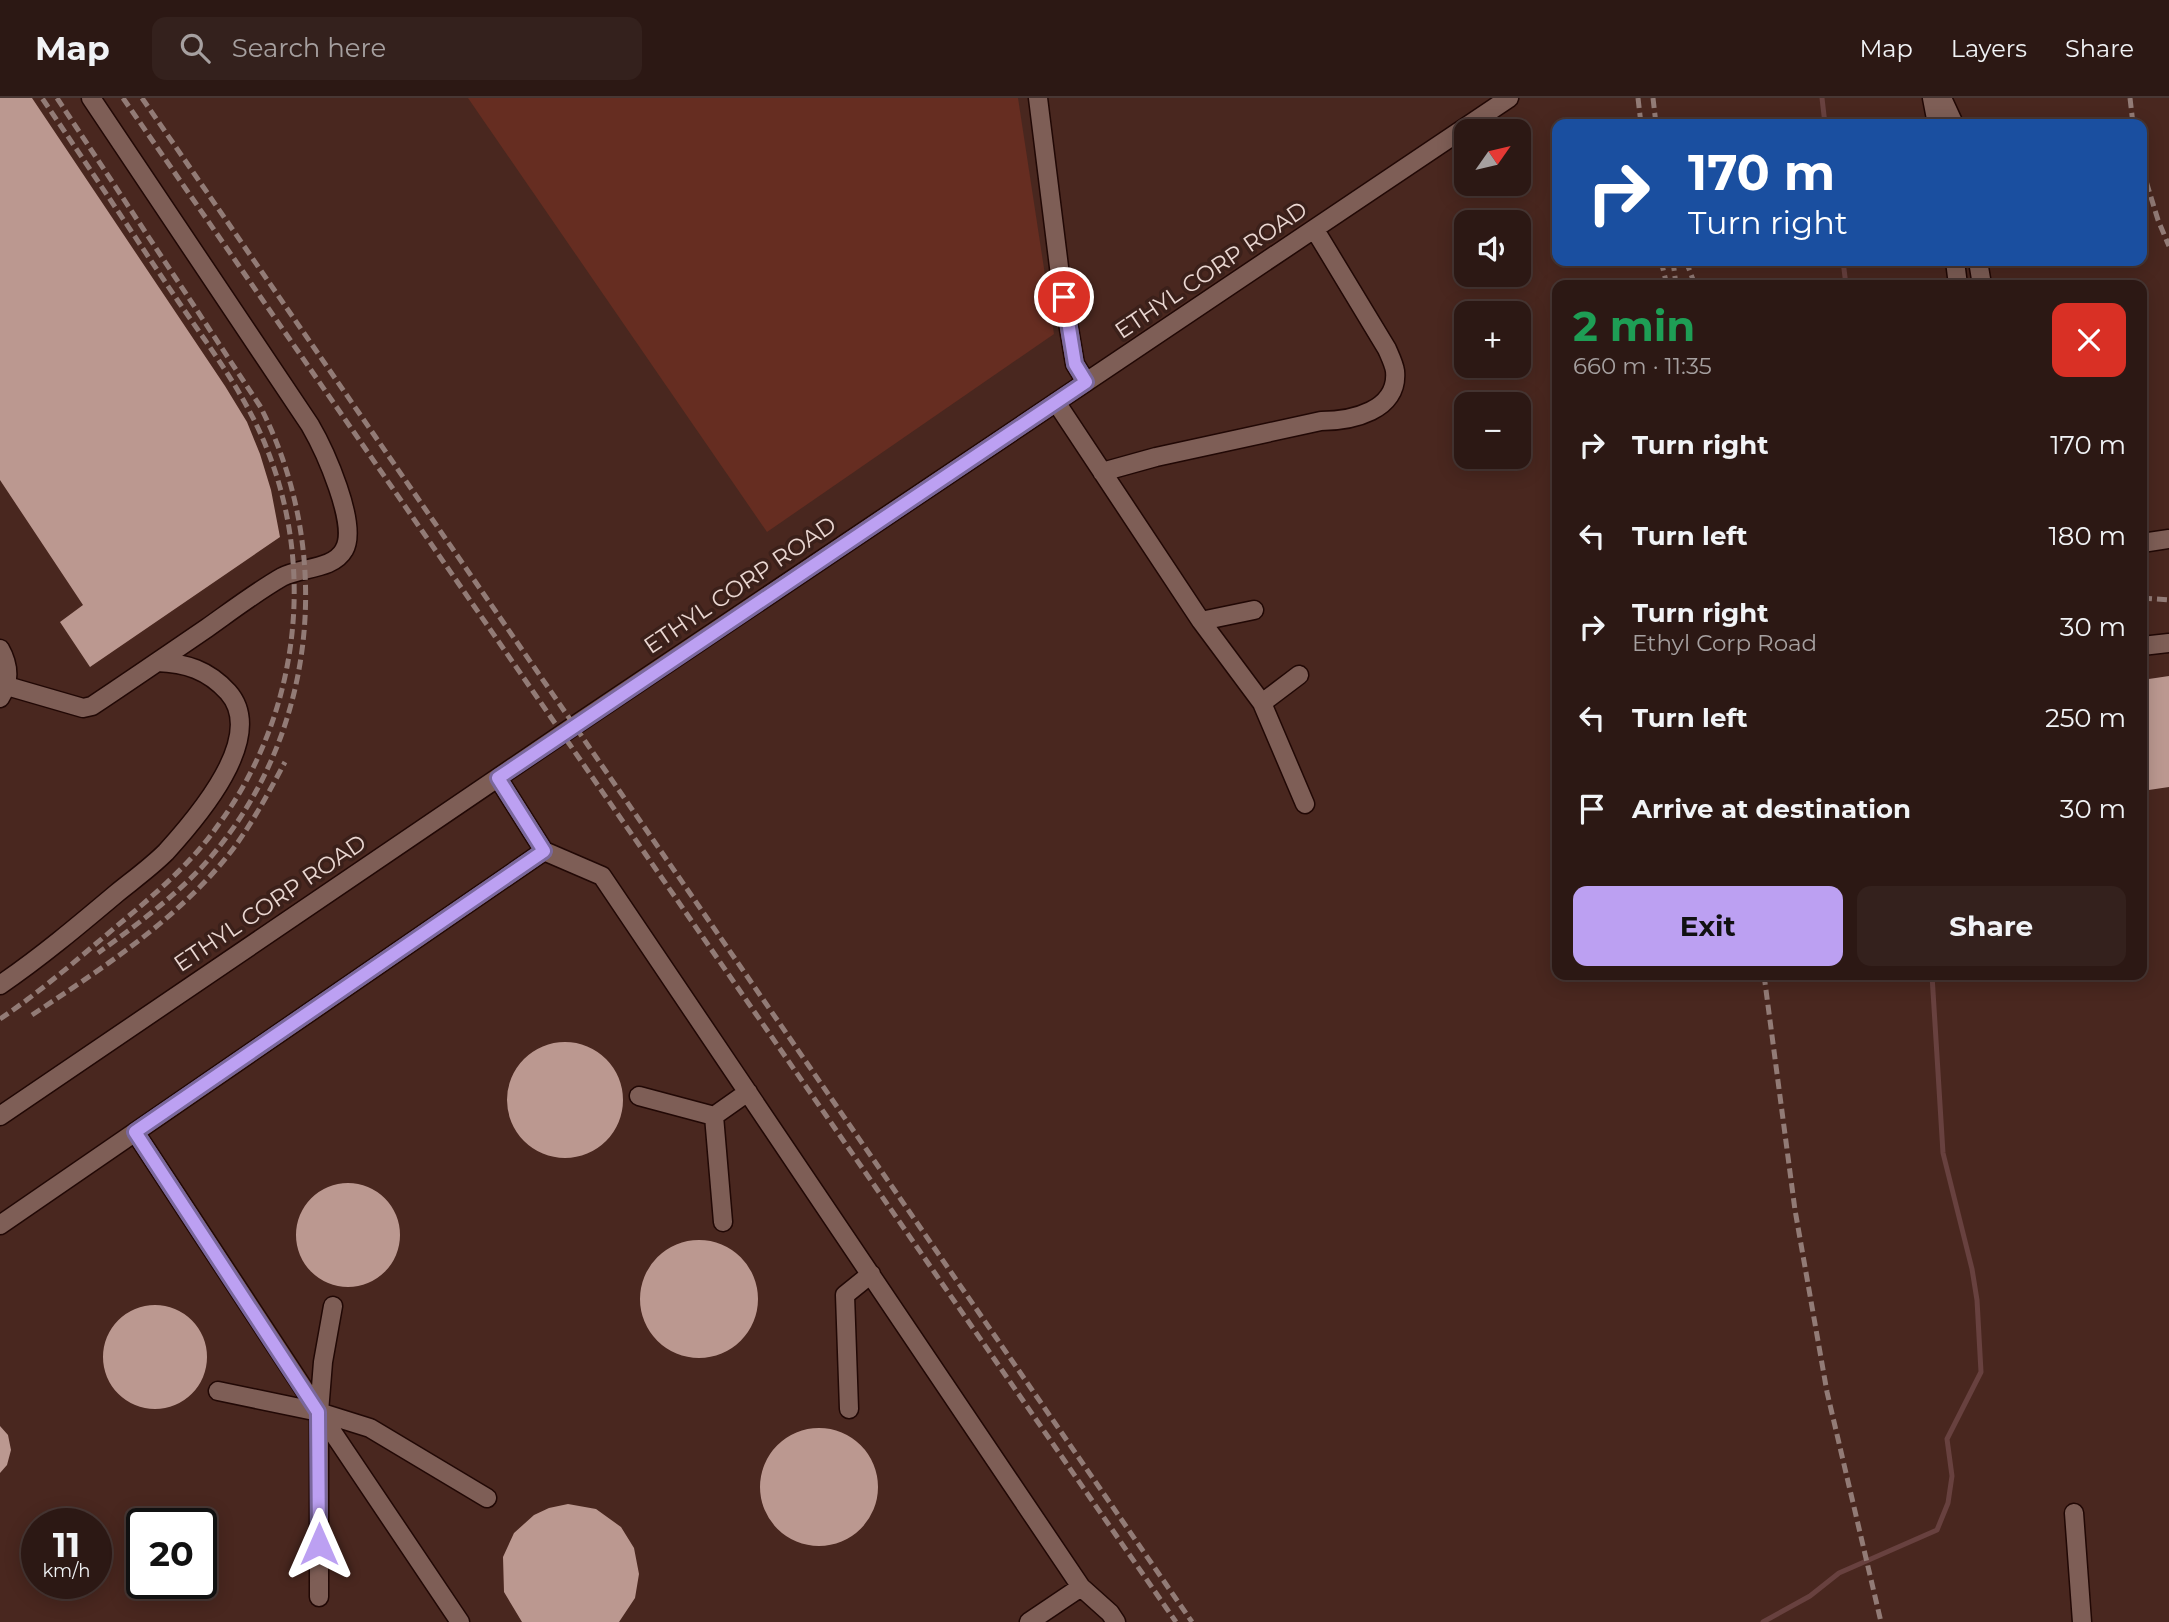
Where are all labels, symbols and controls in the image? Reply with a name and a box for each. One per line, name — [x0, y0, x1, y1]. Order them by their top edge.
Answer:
search box — [152, 17, 642, 80]
text: Map — [35, 28, 110, 68]
icon: search — [176, 29, 214, 67]
text: Search here — [232, 32, 386, 64]
text: Map — [1859, 34, 1913, 63]
text: Layers — [1951, 34, 2027, 63]
text: Share — [2065, 34, 2134, 63]
north arrow — [1454, 119, 1531, 196]
map controls — [1454, 119, 1531, 469]
text: 170 m — [1688, 143, 1835, 202]
icon: right — [1573, 147, 1664, 238]
street label: ETHYL CORP ROAD — [1110, 195, 1312, 345]
text: Turn right — [1688, 203, 1848, 242]
button: sound — [1454, 210, 1531, 287]
pin — [1034, 267, 1094, 327]
icon: arrive — [1045, 278, 1083, 316]
text: 2 min — [1573, 300, 1695, 352]
button: + — [1454, 301, 1531, 378]
button: close — [2052, 303, 2126, 377]
text: 660 m · 11:35 — [1573, 352, 1712, 380]
button: − — [1454, 392, 1531, 469]
icon: right — [1573, 426, 1611, 464]
text: Turn right — [1632, 429, 1768, 461]
text: 170 m — [2050, 429, 2126, 461]
street label: ETHYL CORP ROAD — [639, 510, 841, 660]
icon: left — [1573, 517, 1611, 555]
text: Turn left — [1632, 520, 1748, 552]
text: 180 m — [2048, 520, 2126, 552]
text: Turn right — [1632, 597, 1768, 629]
icon: right — [1573, 608, 1611, 646]
text: 30 m — [2060, 611, 2126, 643]
text: Ethyl Corp Road — [1632, 629, 1817, 657]
icon: left — [1573, 699, 1611, 737]
text: Turn left — [1632, 702, 1748, 734]
text: 250 m — [2045, 702, 2126, 734]
icon: arrive — [1573, 790, 1611, 828]
text: Arrive at destination — [1632, 793, 1911, 825]
text: 30 m — [2060, 793, 2126, 825]
street label: ETHYL CORP ROAD — [169, 828, 371, 978]
button: Exit — [1573, 886, 1843, 966]
button: Share — [1857, 886, 2126, 966]
position arrow — [282, 1507, 356, 1581]
speed limit sign: 20 — [126, 1508, 217, 1599]
text: 11 — [53, 1523, 80, 1566]
text: km/h — [42, 1560, 91, 1582]

